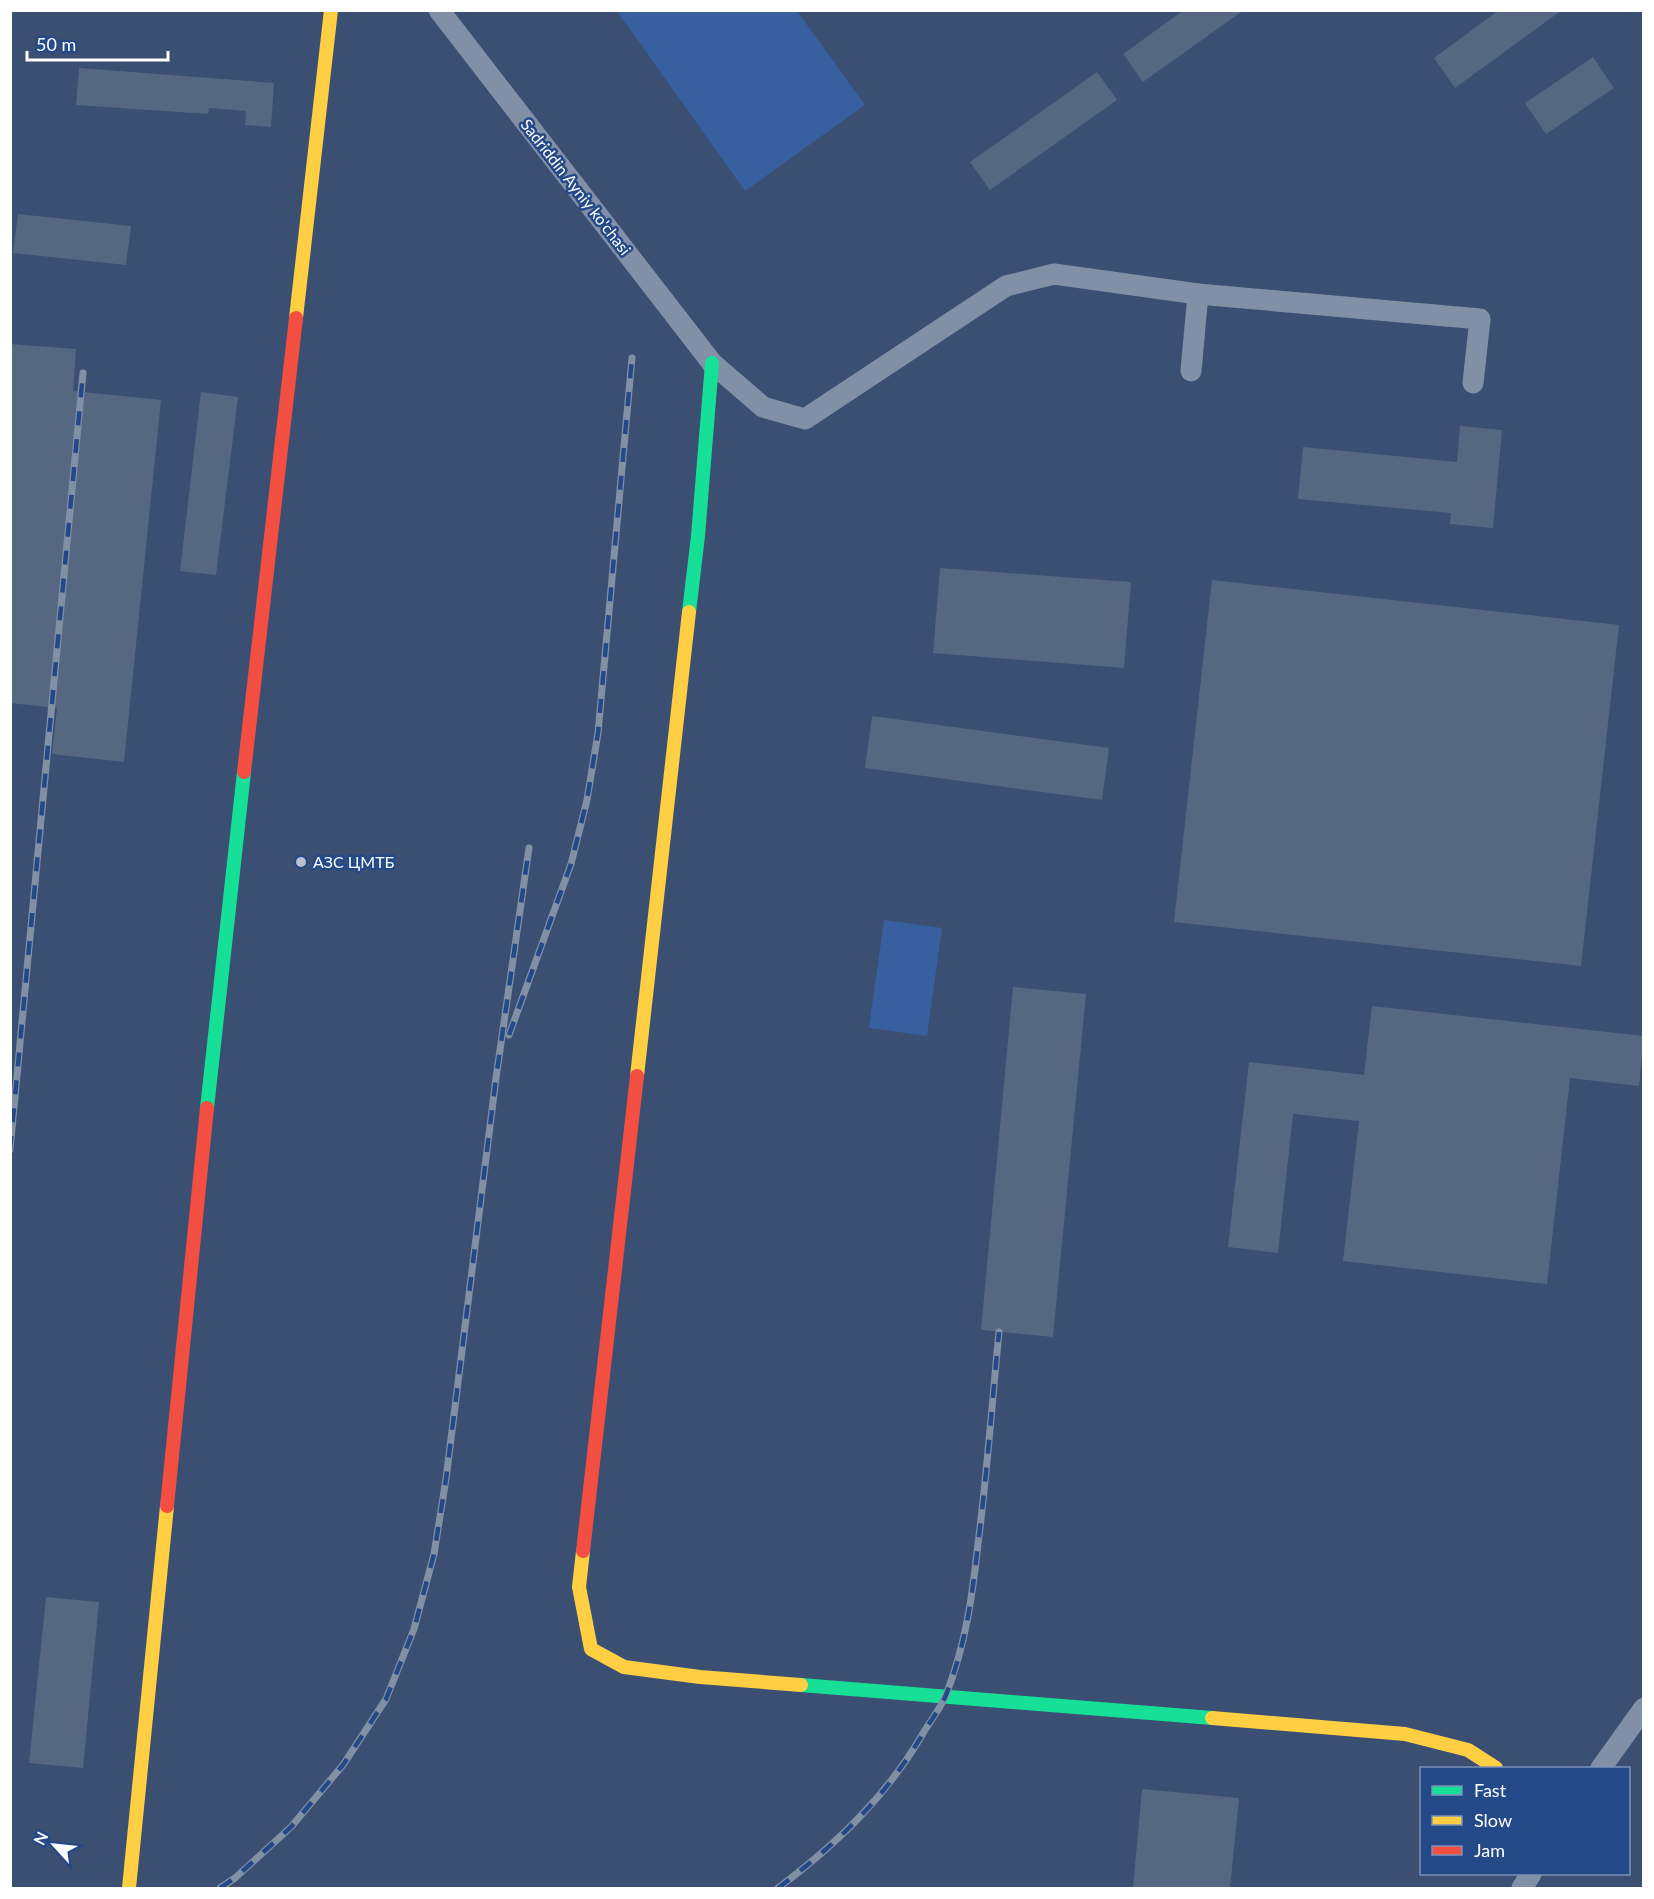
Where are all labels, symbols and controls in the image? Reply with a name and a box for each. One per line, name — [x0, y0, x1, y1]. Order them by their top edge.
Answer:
scale bar — [27, 24, 168, 62]
text: 50 m — [36, 33, 76, 55]
street label: Sadriddin Ayniy ko'chasi — [517, 115, 635, 258]
place label: АЗС ЦМТБ — [313, 852, 395, 871]
marker: АЗС ЦМТБ — [294, 855, 308, 869]
legend — [1420, 1767, 1630, 1875]
text: Fast — [1474, 1779, 1507, 1801]
text: Slow — [1474, 1809, 1512, 1831]
north arrow — [24, 1815, 84, 1875]
text: N — [29, 1828, 51, 1848]
text: Jam — [1474, 1839, 1505, 1861]

